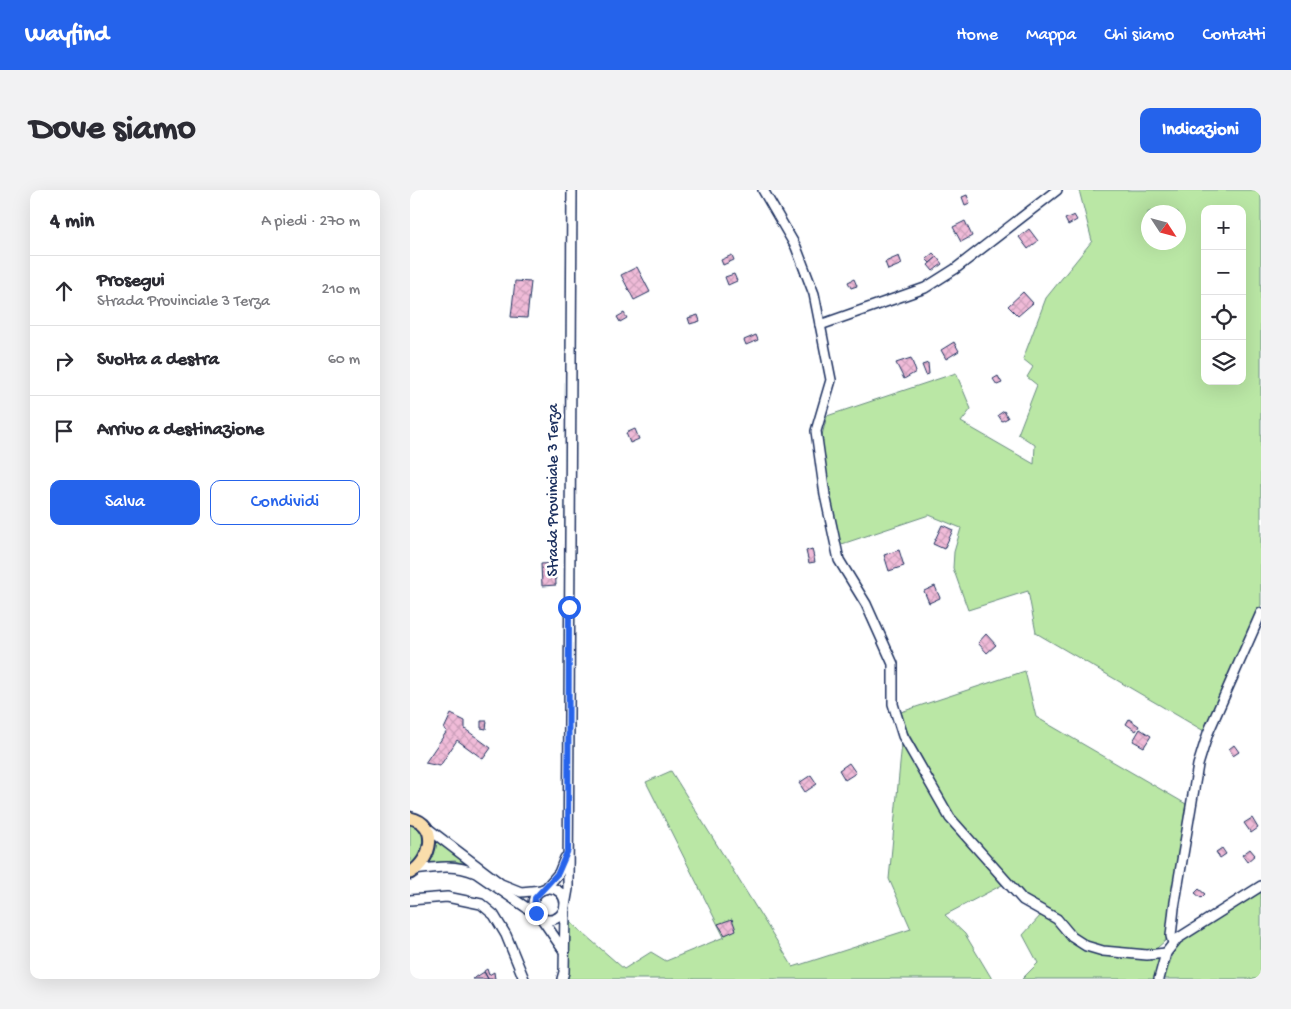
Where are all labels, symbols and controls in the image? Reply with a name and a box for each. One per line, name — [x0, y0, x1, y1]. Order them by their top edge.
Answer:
text: Wayfind — [25, 21, 109, 50]
text: Home — [956, 25, 998, 46]
text: Mappa — [1026, 25, 1076, 46]
text: Chi siamo — [1104, 25, 1174, 46]
text: Contatti — [1202, 25, 1266, 46]
button: Indicazioni — [1140, 108, 1261, 153]
text: Dove siamo — [30, 110, 196, 151]
north arrow — [1141, 205, 1186, 250]
map controls — [1201, 205, 1246, 385]
button: + — [1201, 205, 1246, 250]
text: 4 min — [50, 210, 94, 235]
text: A piedi · 270 m — [261, 213, 360, 232]
button: − — [1201, 250, 1246, 295]
text: Prosegui — [97, 270, 165, 293]
icon: ahead — [50, 277, 78, 305]
text: 210 m — [321, 281, 360, 300]
text: Strada Provinciale 3 Terza — [97, 293, 270, 312]
button: locate — [1201, 295, 1246, 340]
button: layers — [1201, 340, 1246, 385]
icon: right — [50, 347, 78, 375]
text: Svolta a destra — [97, 349, 219, 372]
text: 60 m — [328, 351, 360, 370]
street label: Strada Provinciale 3 Terza — [545, 402, 564, 576]
icon: arrive — [50, 417, 78, 445]
text: Arrivo a destinazione — [97, 419, 264, 442]
button: Salva — [50, 480, 200, 525]
button: Condividi — [210, 480, 360, 525]
route start — [558, 596, 581, 619]
route end — [525, 902, 548, 925]

